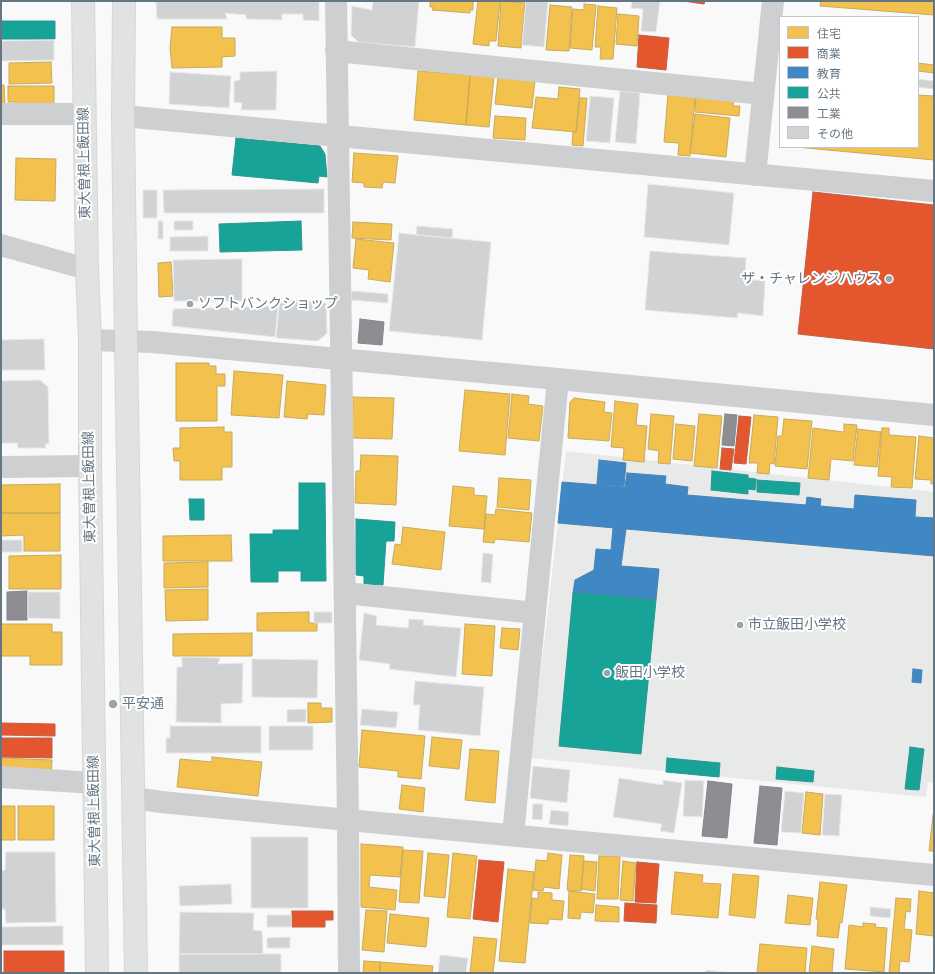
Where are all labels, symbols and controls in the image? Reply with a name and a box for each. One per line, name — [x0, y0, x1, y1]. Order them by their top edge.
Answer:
legend — [779, 16, 919, 148]
text: 住宅 — [817, 27, 841, 41]
text: 商業 — [817, 47, 841, 61]
text: 教育 — [817, 67, 841, 81]
text: 公共 — [817, 87, 841, 101]
street label: 東大曽根上飯田線 — [76, 107, 94, 219]
text: 工業 — [817, 107, 841, 121]
text: その他 — [817, 127, 853, 141]
place label: ザ・チャレンジハウス — [741, 271, 881, 287]
marker: ザ・チャレンジハウス — [884, 274, 894, 284]
place label: ソフトバンクショップ — [198, 296, 338, 312]
marker: ソフトバンクショップ — [185, 299, 195, 309]
street label: 東大曽根上飯田線 — [81, 431, 99, 543]
place label: 市立飯田小学校 — [748, 617, 846, 633]
marker: 市立飯田小学校 — [735, 620, 745, 630]
place label: 飯田小学校 — [615, 665, 685, 681]
marker: 飯田小学校 — [602, 668, 612, 678]
place label: 平安通 — [122, 696, 164, 712]
marker: 平安通 — [107, 698, 119, 710]
street label: 東大曽根上飯田線 — [86, 755, 104, 867]

